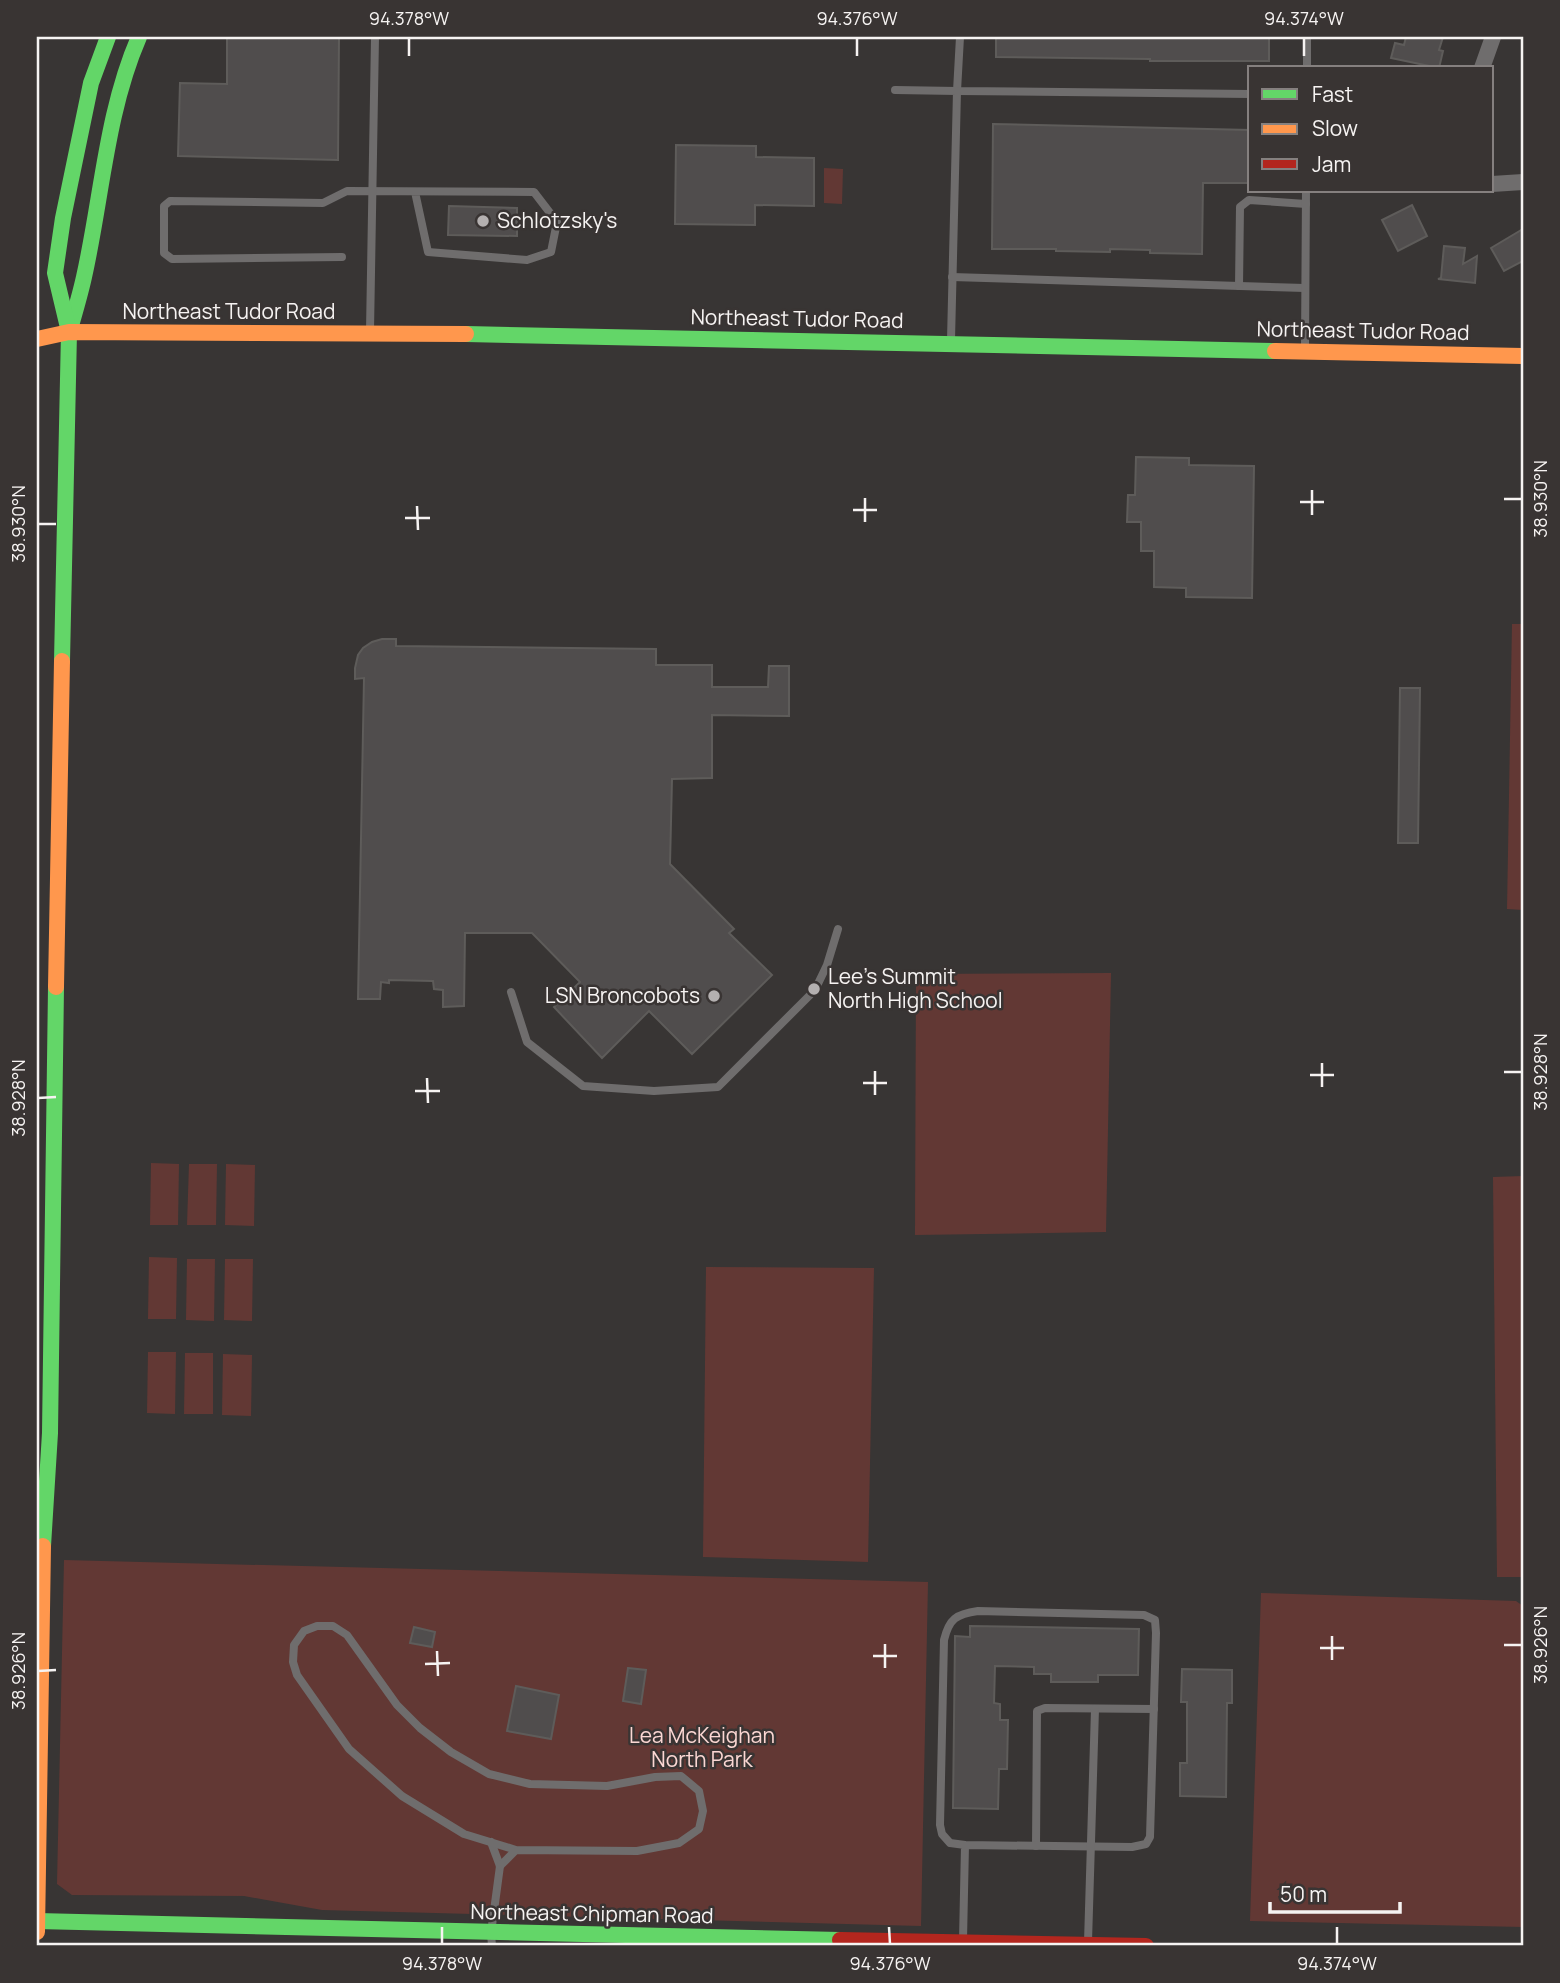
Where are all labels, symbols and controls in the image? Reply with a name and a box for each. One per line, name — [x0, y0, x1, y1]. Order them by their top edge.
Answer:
text: 94.378°W — [369, 6, 449, 30]
text: 94.376°W — [816, 6, 898, 30]
text: 94.374°W — [1264, 6, 1344, 30]
legend — [1248, 66, 1494, 192]
text: Fast — [1312, 80, 1353, 108]
text: Slow — [1312, 114, 1358, 142]
text: Jam — [1312, 150, 1351, 178]
place label: Schlotzsky's — [497, 206, 617, 234]
marker: Schlotzsky's — [475, 213, 491, 229]
street label: Northeast Tudor Road — [123, 297, 335, 325]
street label: Northeast Tudor Road — [690, 302, 904, 334]
street label: Northeast Tudor Road — [1256, 314, 1470, 346]
text: 38.930°N — [1528, 460, 1552, 538]
text: 38.930°N — [6, 485, 30, 563]
place label: Lee's Summit North High School — [828, 962, 1003, 1014]
place label: LSN Broncobots — [545, 981, 700, 1009]
marker: Lee's Summit North High School — [806, 981, 822, 997]
marker: LSN Broncobots — [706, 988, 722, 1004]
text: 38.928°N — [1528, 1033, 1552, 1111]
text: 38.928°N — [6, 1059, 30, 1137]
text: 38.926°N — [1528, 1606, 1552, 1684]
text: 38.926°N — [6, 1632, 30, 1710]
park label: Lea McKeighan North Park — [629, 1721, 775, 1773]
scale bar — [1270, 1871, 1399, 1915]
text: 50 m — [1280, 1880, 1327, 1908]
street label: Northeast Chipman Road — [470, 1897, 714, 1929]
text: 94.378°W — [402, 1951, 482, 1975]
text: 94.376°W — [849, 1951, 931, 1975]
text: 94.374°W — [1297, 1951, 1377, 1975]

